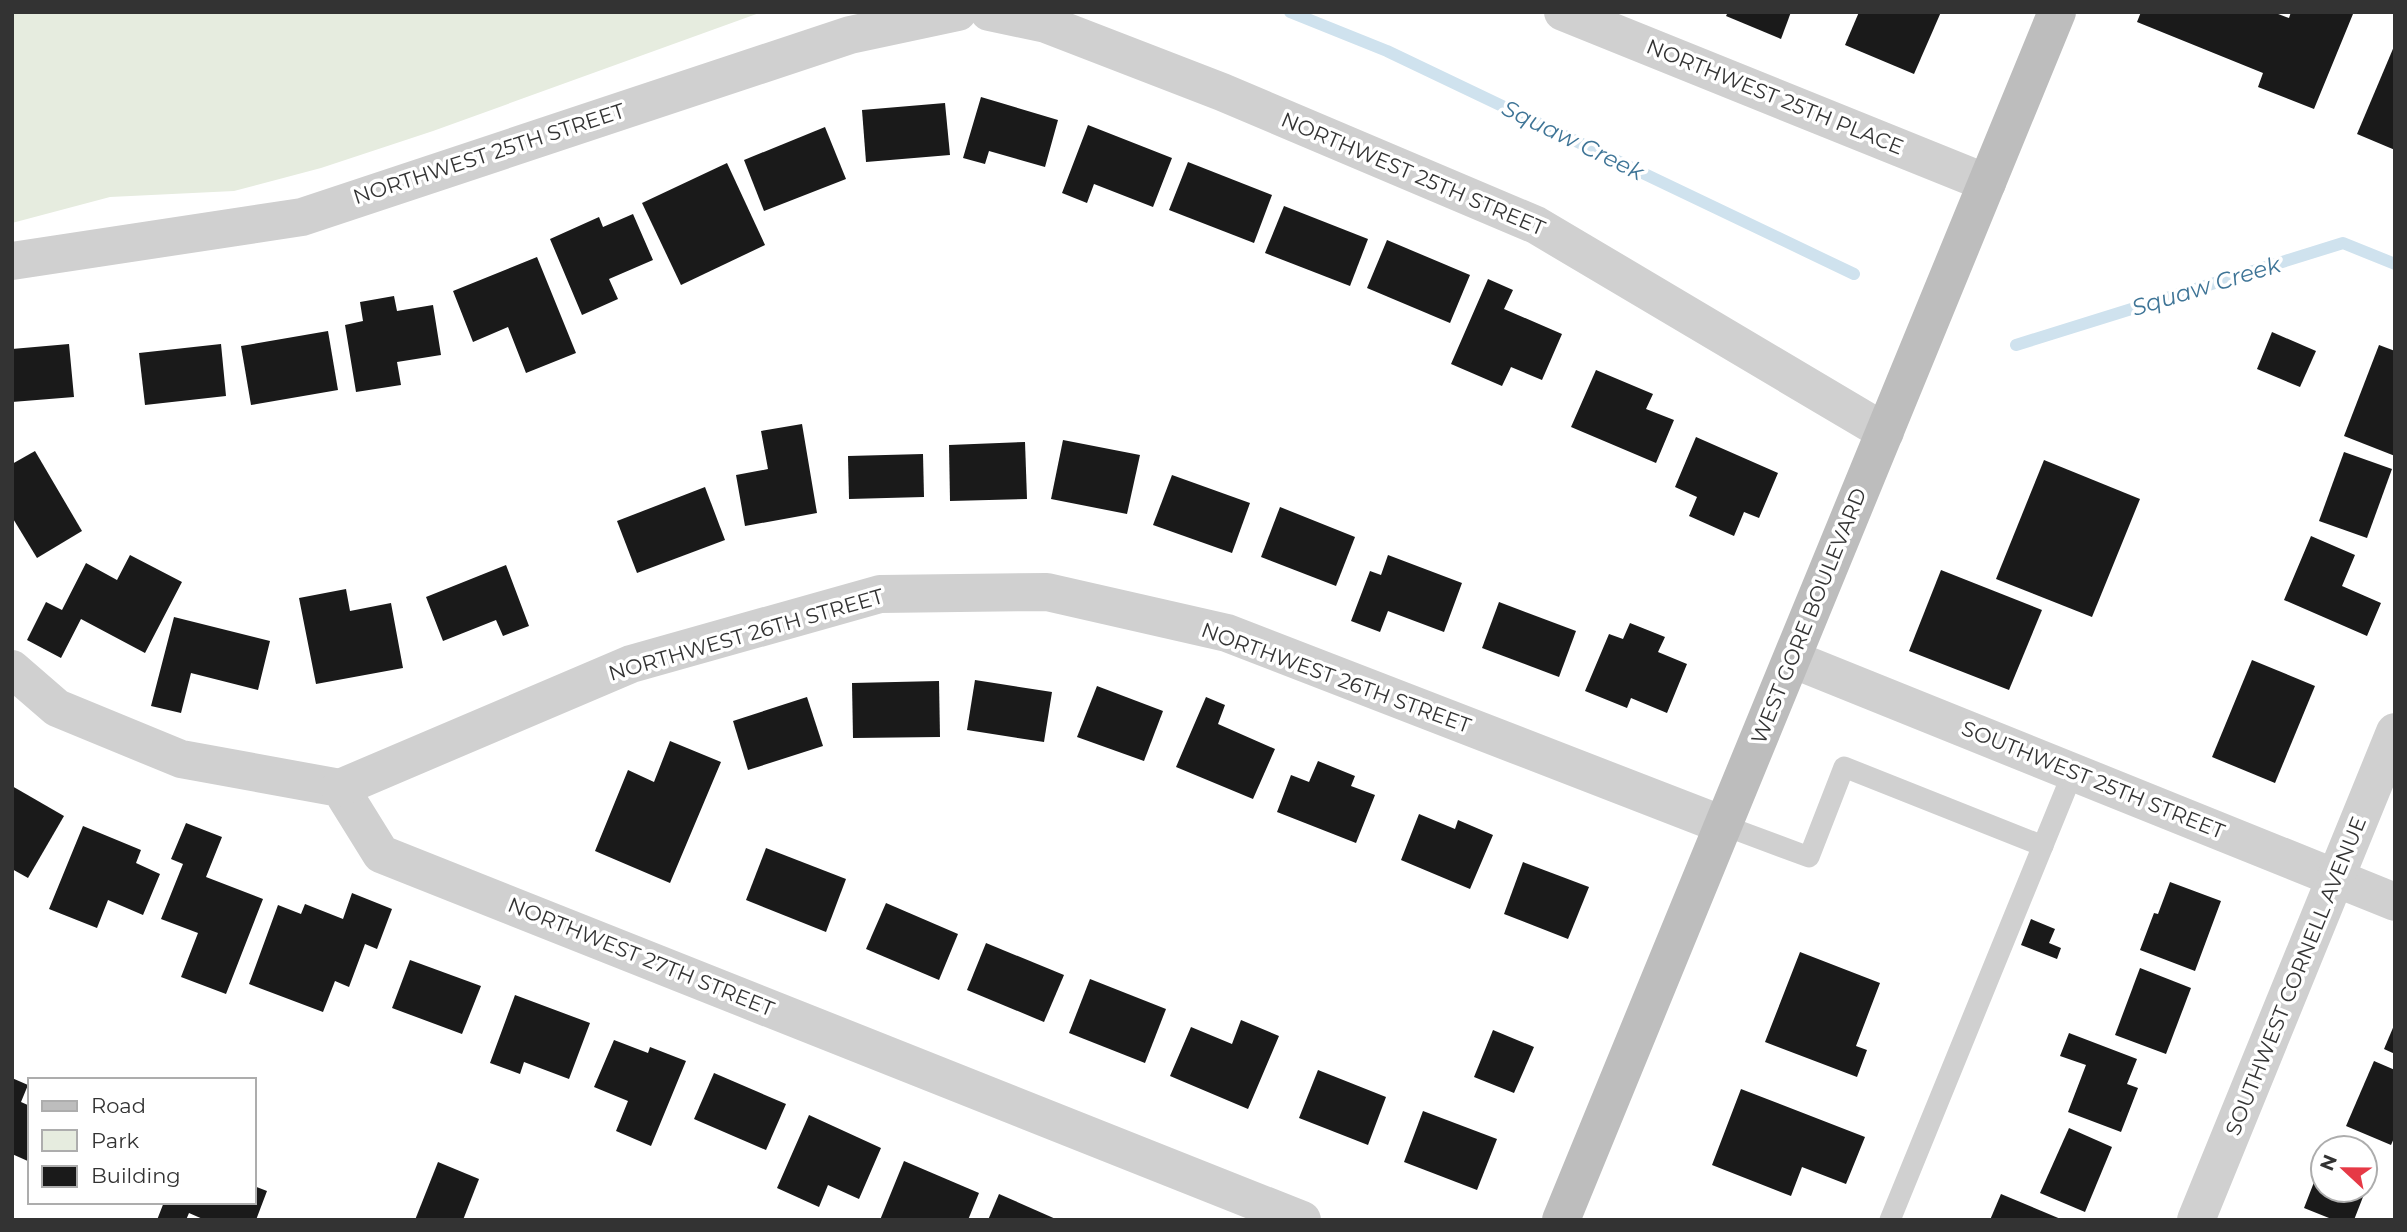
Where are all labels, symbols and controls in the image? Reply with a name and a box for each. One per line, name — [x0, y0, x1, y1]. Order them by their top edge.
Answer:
street label: NORTHWEST 25TH PLACE — [1643, 33, 1907, 160]
water label: Squaw Creek — [1498, 94, 1650, 187]
street label: NORTHWEST 25TH STREET — [350, 98, 628, 209]
street label: NORTHWEST 25TH STREET — [1278, 107, 1549, 241]
water label: Squaw Creek — [2128, 250, 2285, 322]
street label: WEST GORE BOULEVARD — [1746, 484, 1871, 747]
street label: NORTHWEST 26TH STREET — [605, 583, 886, 686]
street label: NORTHWEST 26TH STREET — [1198, 617, 1474, 738]
street label: SOUTHWEST 25TH STREET — [1958, 715, 2228, 844]
street label: SOUTHWEST CORNELL AVENUE — [2220, 813, 2371, 1139]
street label: NORTHWEST 27TH STREET — [504, 892, 778, 1021]
legend — [28, 1078, 256, 1204]
text: Road — [91, 1093, 146, 1118]
text: Park — [91, 1128, 139, 1153]
north arrow — [2309, 1134, 2379, 1204]
text: N — [2315, 1151, 2342, 1174]
text: Building — [91, 1163, 181, 1188]

